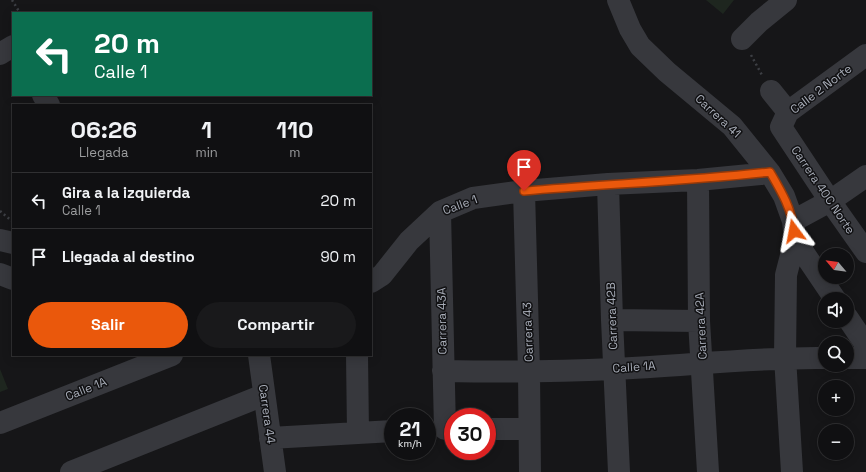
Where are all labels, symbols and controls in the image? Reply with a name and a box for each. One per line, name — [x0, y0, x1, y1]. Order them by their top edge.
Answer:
text: 20 m — [94, 25, 160, 61]
icon: left — [28, 28, 80, 80]
text: Calle 1 — [94, 60, 148, 83]
street label: Calle 2 Norte — [787, 61, 855, 117]
street label: Carrera 41 — [692, 91, 744, 141]
text: 06:26 — [70, 114, 137, 145]
text: 1 — [201, 114, 212, 145]
text: 110 — [276, 114, 314, 145]
street label: Carrera 40C Norte — [788, 143, 858, 237]
text: Llegada — [79, 144, 128, 161]
text: min — [196, 144, 218, 161]
text: m — [289, 144, 301, 161]
pin — [507, 150, 541, 191]
icon: arrive — [513, 156, 535, 178]
text: Gira a la izquierda — [62, 183, 190, 202]
icon: left — [28, 190, 50, 212]
text: 20 m — [321, 191, 356, 210]
street label: Calle 1 — [440, 191, 480, 219]
text: Calle 1 — [62, 202, 101, 219]
position arrow — [773, 210, 815, 252]
icon: arrive — [28, 246, 50, 268]
text: Llegada al destino — [62, 247, 195, 266]
text: 90 m — [320, 247, 356, 266]
north arrow — [818, 248, 854, 284]
map controls — [818, 248, 854, 460]
street label: Carrera 42B — [603, 282, 621, 350]
street label: Carrera 43A — [433, 287, 451, 355]
street label: Carrera 42A — [691, 292, 711, 360]
button: sound — [818, 292, 854, 328]
button: Salir — [28, 302, 188, 348]
button: Compartir — [196, 302, 356, 348]
street label: Carrera 43 — [519, 302, 537, 362]
button: search — [818, 336, 854, 372]
street label: Calle 1A — [612, 357, 657, 376]
street label: Calle 1A — [63, 373, 109, 405]
button: + — [818, 380, 854, 416]
street label: Carrera 44 — [255, 383, 279, 445]
speed limit sign: 30 — [444, 408, 496, 460]
text: 21 — [400, 416, 420, 442]
button: − — [818, 424, 854, 460]
text: km/h — [398, 437, 422, 450]

